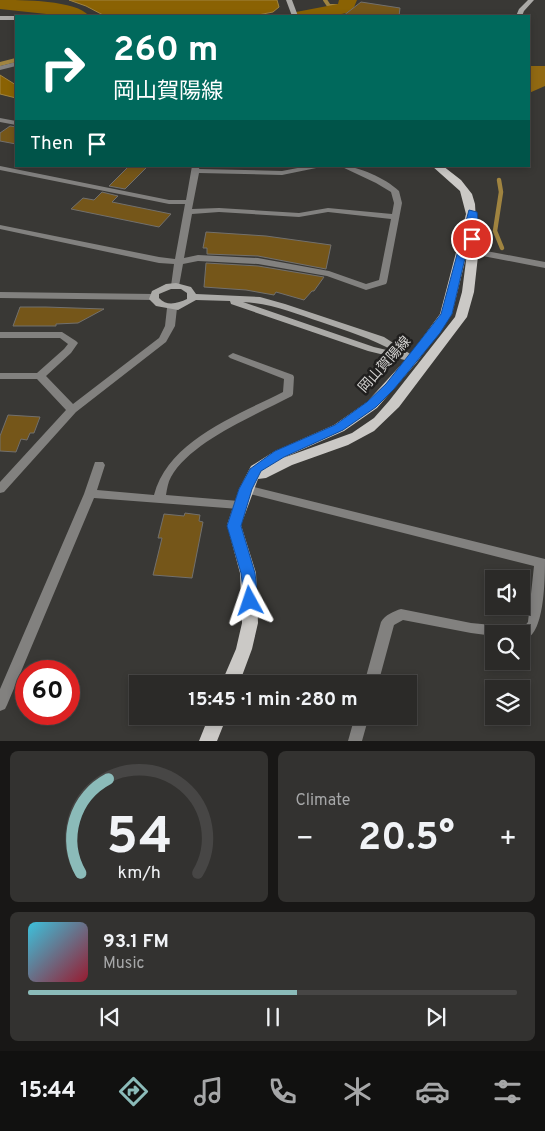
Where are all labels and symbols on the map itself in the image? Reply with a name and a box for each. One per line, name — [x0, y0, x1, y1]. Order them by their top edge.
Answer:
pin — [451, 218, 493, 260]
street label: 岡山賀陽線 — [355, 333, 415, 397]
position arrow — [223, 574, 275, 626]
speed limit sign: 60 — [15, 660, 80, 725]

